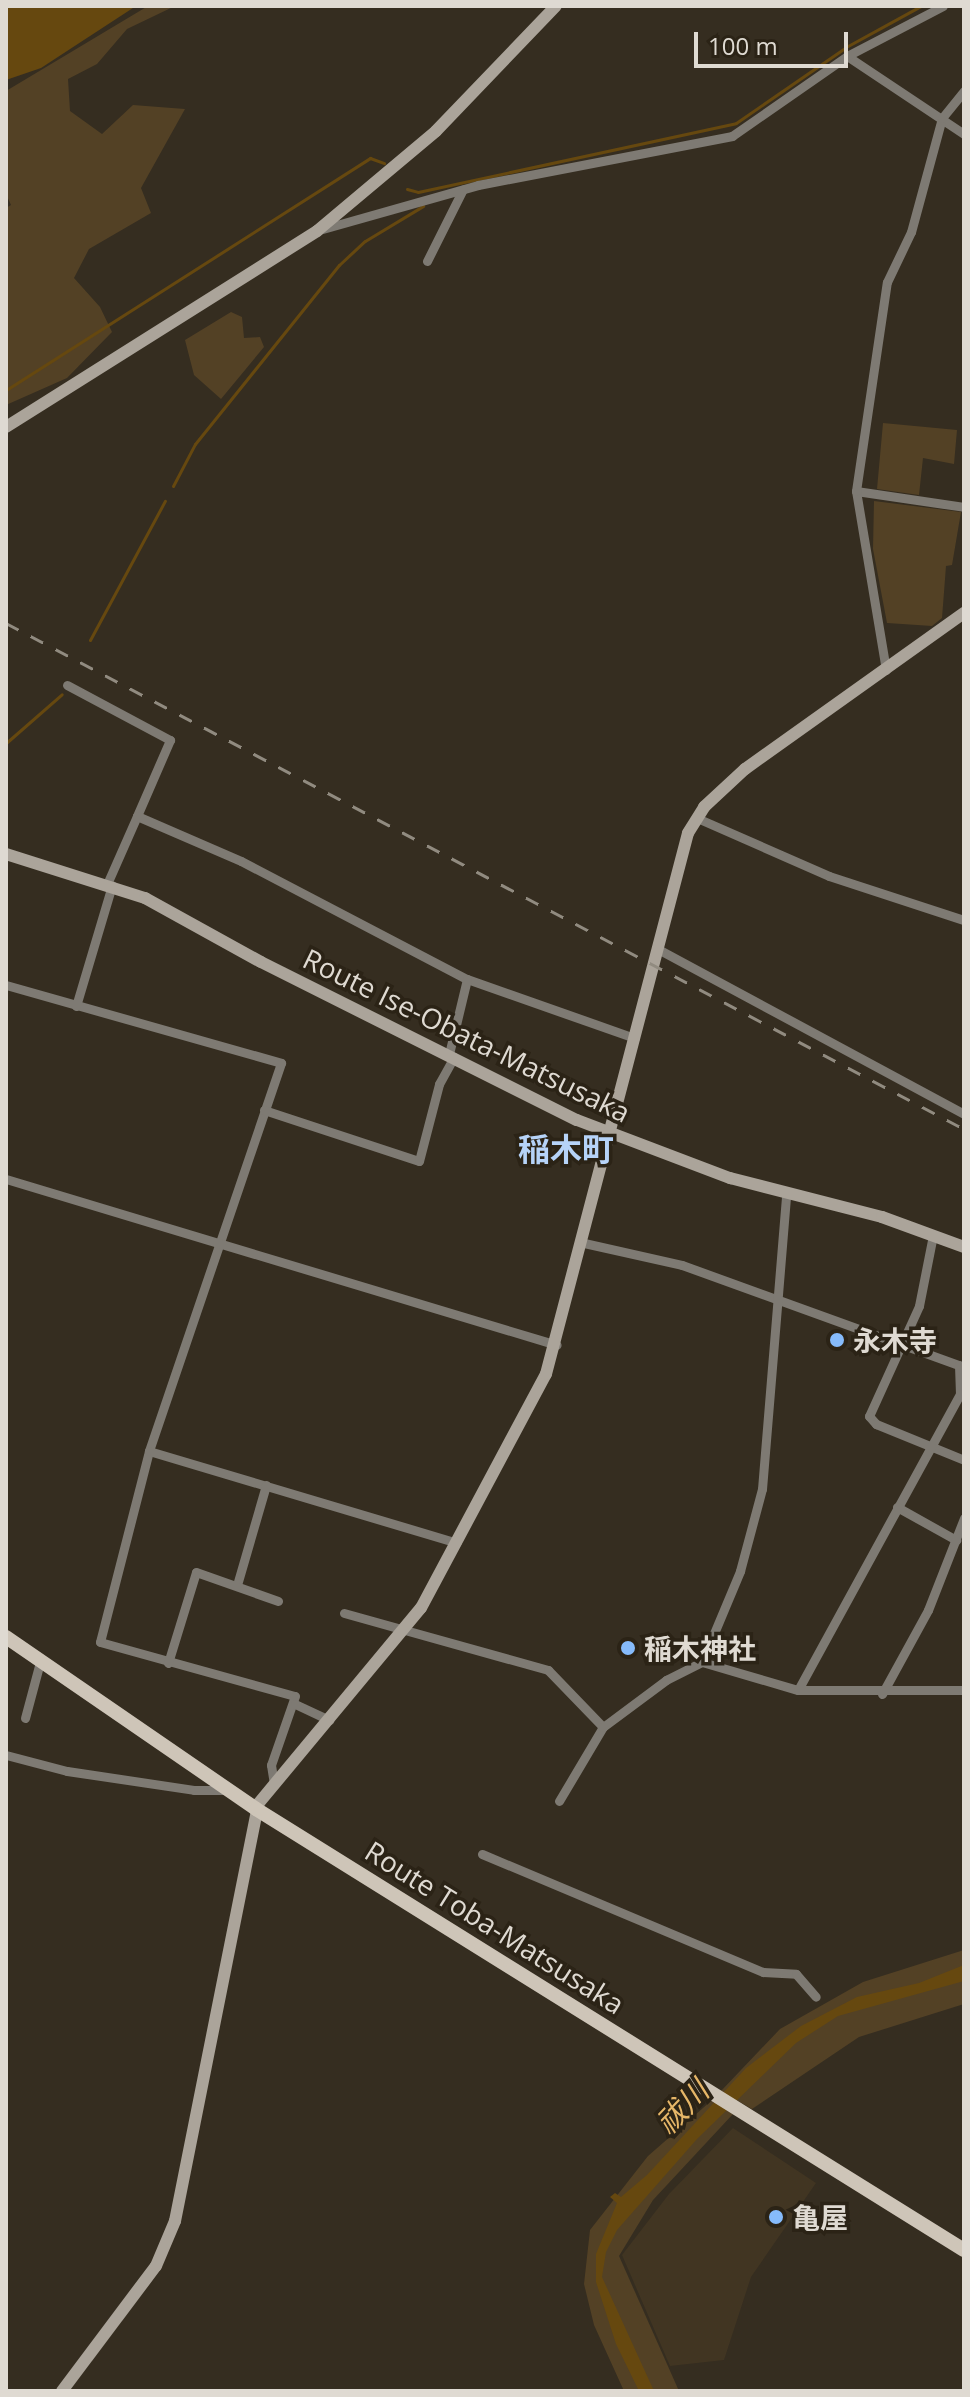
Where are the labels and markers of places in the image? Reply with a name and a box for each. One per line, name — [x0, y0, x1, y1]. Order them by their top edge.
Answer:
place label: 永木寺 — [853, 1323, 937, 1357]
marker: 永木寺 — [828, 1331, 846, 1349]
place label: 稲木神社 — [644, 1631, 756, 1665]
marker: 稲木神社 — [619, 1639, 637, 1657]
place label: 亀屋 — [792, 2200, 848, 2234]
marker: 亀屋 — [767, 2208, 785, 2226]

